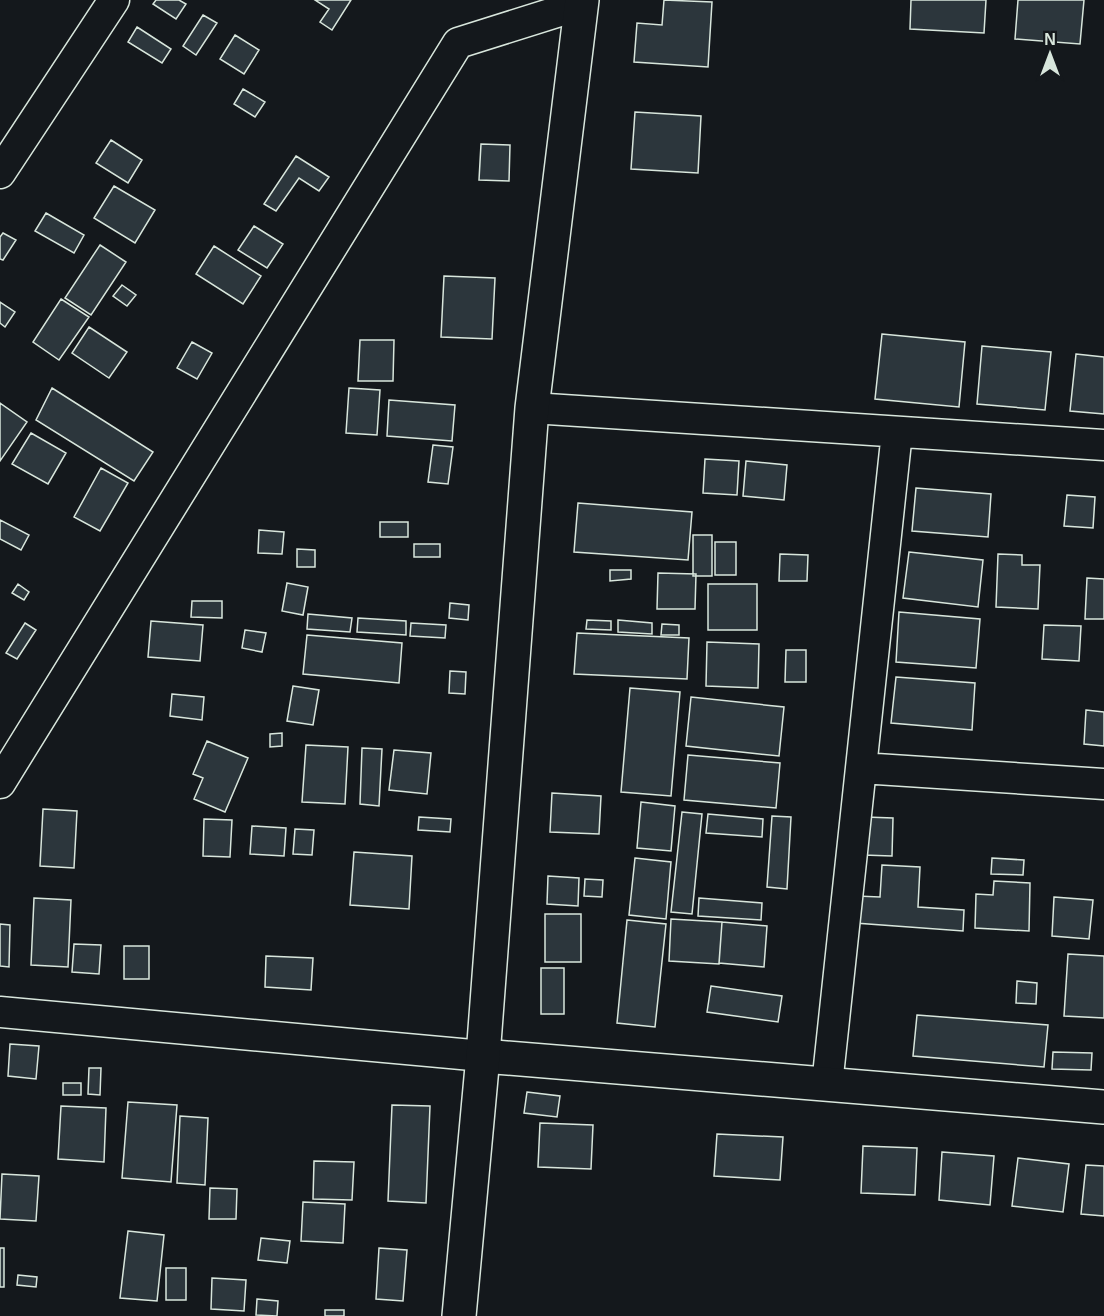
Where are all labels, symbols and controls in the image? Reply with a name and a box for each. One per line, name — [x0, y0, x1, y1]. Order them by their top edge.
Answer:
north arrow — [1020, 24, 1080, 84]
text: N — [1044, 31, 1056, 48]

